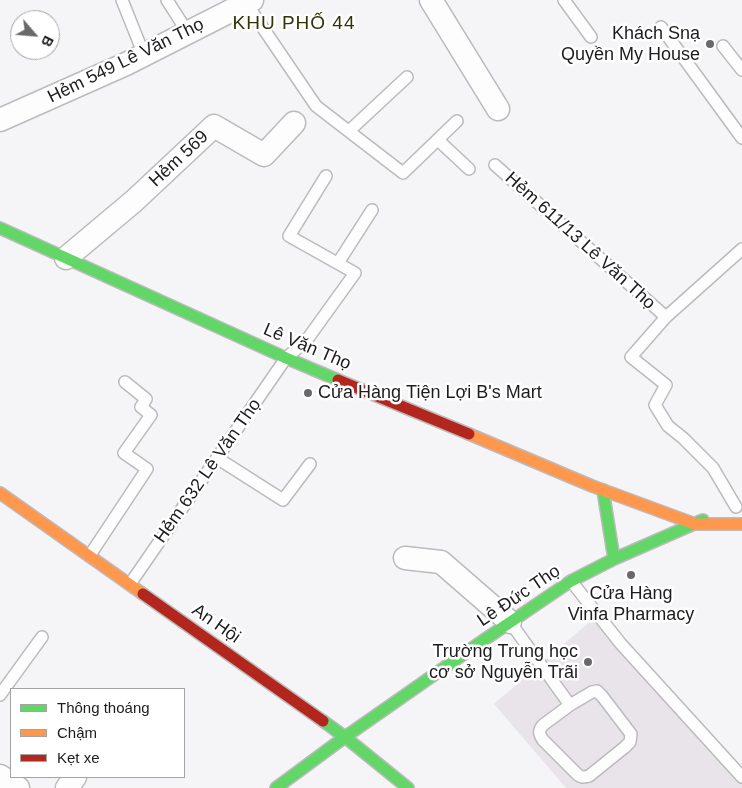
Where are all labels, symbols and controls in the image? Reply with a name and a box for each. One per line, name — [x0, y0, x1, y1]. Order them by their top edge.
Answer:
north arrow — [10, 10, 60, 60]
district label: KHU PHỐ 44 — [231, 13, 357, 35]
street label: Hẻm 549 Lê Văn Thọ — [44, 14, 208, 108]
place label: Khách Snạ Quyền My House — [561, 23, 700, 66]
text: B — [38, 33, 57, 49]
marker: Khách Snạ Quyền My House — [704, 38, 716, 50]
street label: Hẻm 569 — [145, 126, 213, 192]
street label: Hẻm 611/13 Lê Văn Thọ — [500, 168, 660, 314]
street label: Lê Văn Thọ — [260, 319, 354, 375]
place label: Cửa Hàng Tiện Lợi B's Mart — [318, 382, 542, 404]
marker: Cửa Hàng Tiện Lợi B's Mart — [302, 387, 314, 399]
street label: Hẻm 632 Lê Văn Thọ — [150, 395, 266, 547]
street label: Lê Đức Thọ — [474, 560, 564, 632]
marker: Cửa Hàng Vinfa Pharmacy — [625, 569, 637, 581]
place label: Cửa Hàng Vinfa Pharmacy — [568, 583, 694, 626]
street label: An Hội — [188, 600, 244, 648]
place label: Trường Trung học cơ sở Nguyễn Trãi — [429, 641, 578, 684]
marker: Trường Trung học cơ sở Nguyễn Trãi — [582, 656, 594, 668]
legend — [10, 688, 185, 778]
text: Thông thoáng — [57, 699, 150, 716]
text: Chậm — [57, 724, 97, 741]
text: Kẹt xe — [57, 749, 100, 766]

